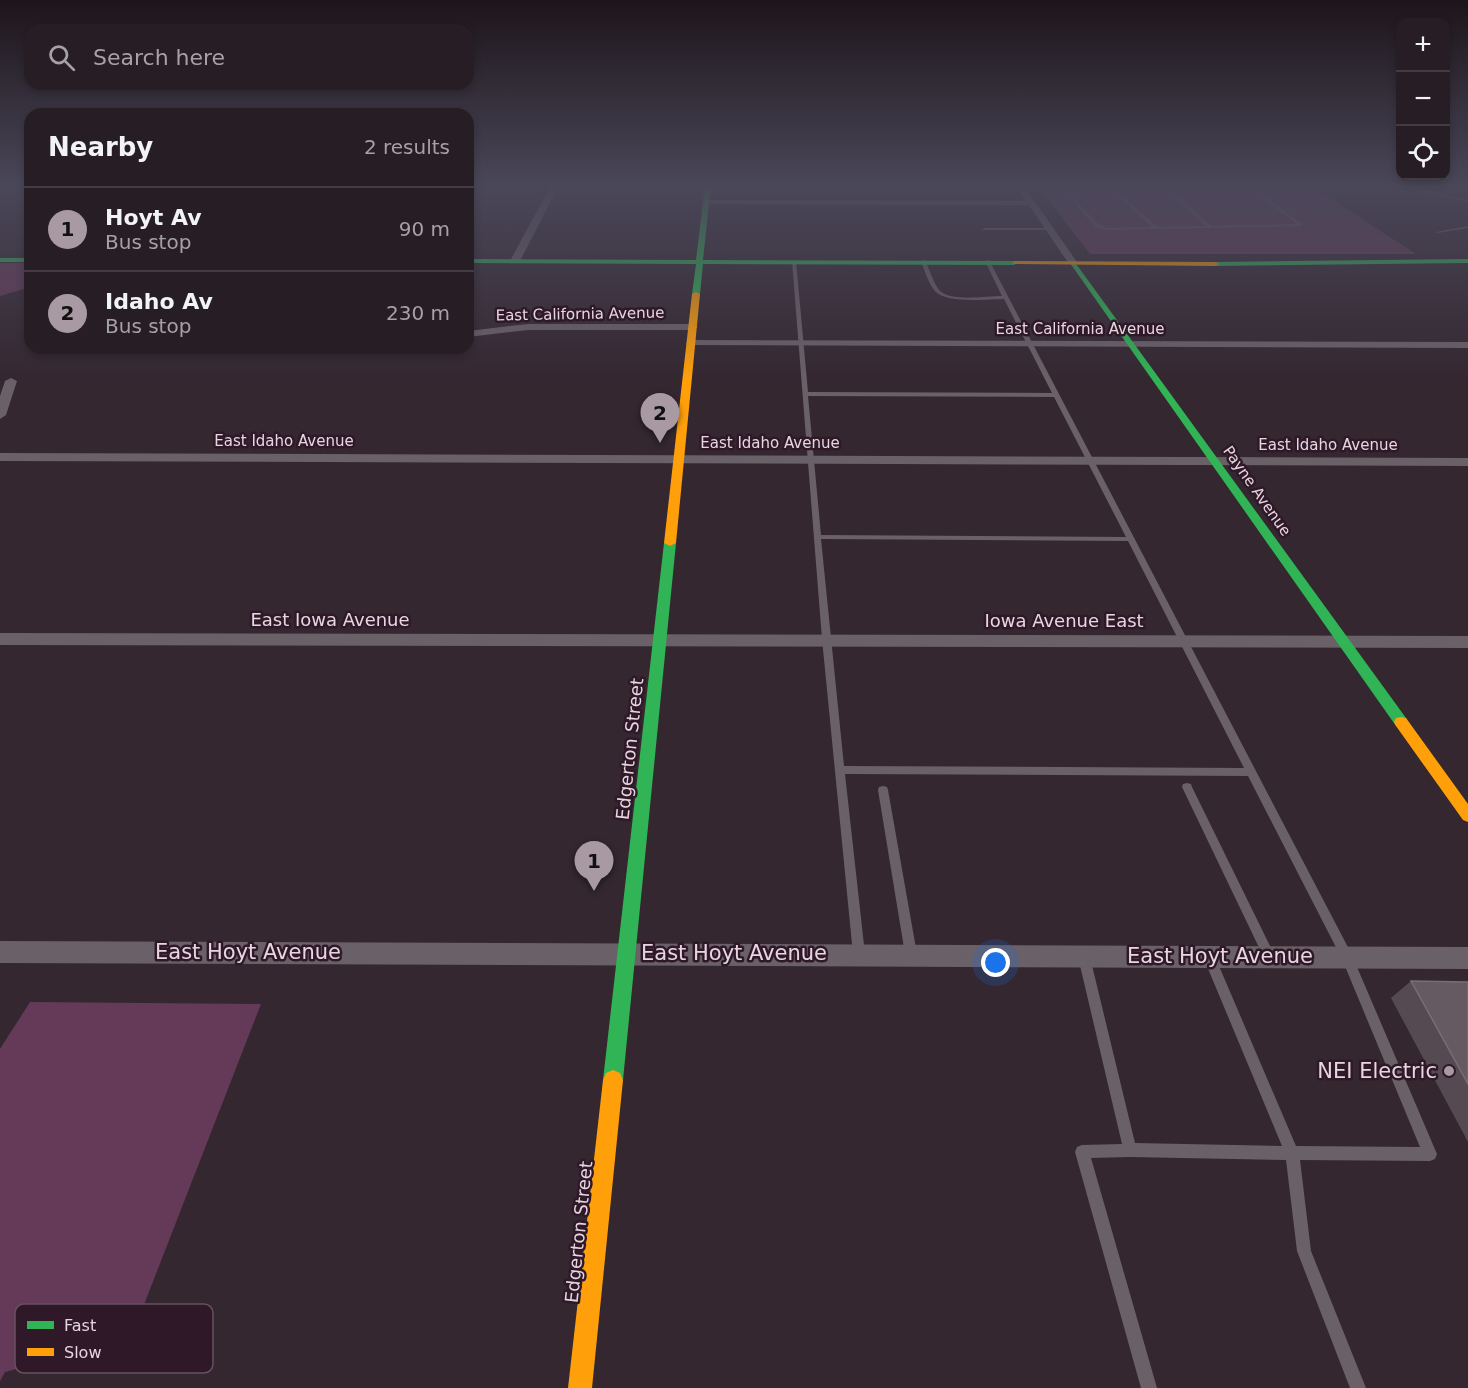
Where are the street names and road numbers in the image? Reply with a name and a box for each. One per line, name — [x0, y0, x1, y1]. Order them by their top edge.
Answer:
street label: East California Avenue — [495, 304, 665, 324]
street label: East California Avenue — [996, 320, 1164, 338]
street label: East Idaho Avenue — [214, 432, 354, 450]
street label: East Idaho Avenue — [700, 434, 840, 452]
street label: East Idaho Avenue — [1258, 436, 1398, 454]
street label: Payne Avenue — [1219, 443, 1295, 539]
street label: East Iowa Avenue — [250, 609, 410, 630]
street label: Iowa Avenue East — [984, 610, 1144, 631]
street label: Edgerton Street — [612, 677, 647, 821]
street label: East Hoyt Avenue — [155, 940, 341, 964]
street label: East Hoyt Avenue — [641, 941, 827, 965]
street label: East Hoyt Avenue — [1127, 944, 1313, 968]
street label: Edgerton Street — [561, 1160, 596, 1304]

